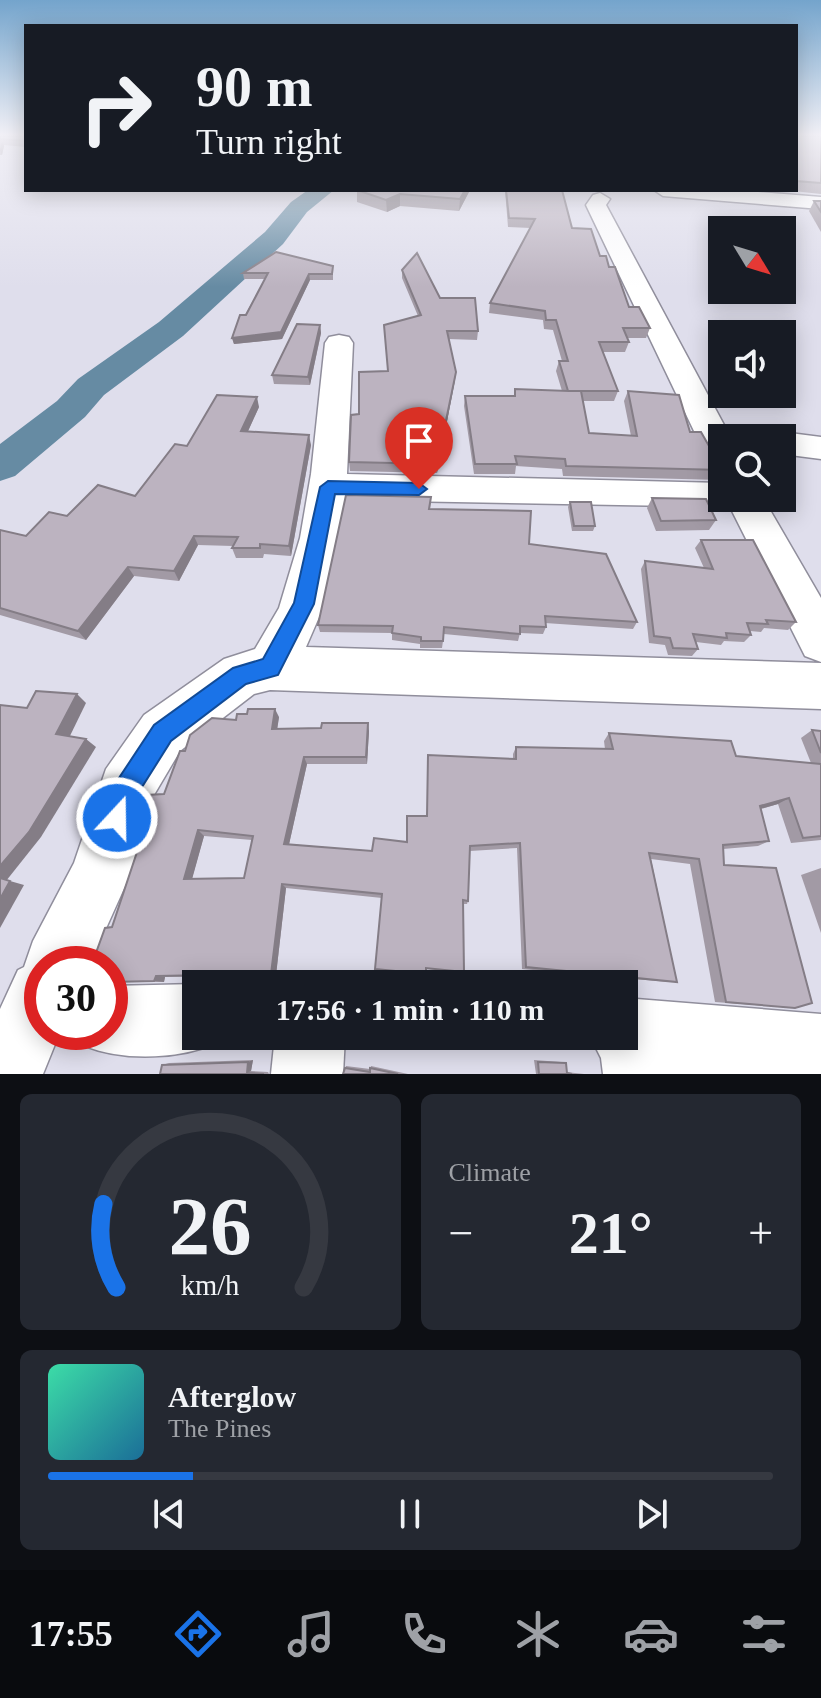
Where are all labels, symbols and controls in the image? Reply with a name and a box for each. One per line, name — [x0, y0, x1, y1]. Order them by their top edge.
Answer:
icon: right — [64, 56, 168, 160]
text: 90 m — [196, 56, 313, 118]
text: Turn right — [196, 122, 342, 162]
north arrow — [708, 216, 796, 304]
map controls — [708, 216, 796, 512]
button: sound — [708, 320, 796, 408]
pin — [385, 407, 453, 489]
icon: arrive — [397, 419, 441, 463]
button: search — [708, 424, 796, 512]
position arrow — [75, 776, 159, 860]
speed limit sign: 30 — [24, 946, 128, 1050]
text: 17:56 · 1 min · 110 m — [276, 993, 544, 1026]
text: Climate — [449, 1158, 531, 1187]
text: 26 — [169, 1180, 252, 1272]
text: 21° — [569, 1200, 653, 1266]
text: − — [449, 1209, 473, 1258]
text: + — [748, 1209, 773, 1258]
text: km/h — [181, 1270, 240, 1301]
text: Afterglow — [168, 1380, 296, 1413]
text: The Pines — [168, 1414, 271, 1443]
icon: previous — [147, 1492, 191, 1536]
icon: pause — [388, 1492, 432, 1536]
icon: next — [630, 1492, 674, 1536]
icon: directions — [170, 1606, 226, 1662]
icon: music — [283, 1606, 339, 1662]
icon: phone — [396, 1606, 452, 1662]
icon: climate — [510, 1606, 566, 1662]
icon: car — [623, 1606, 679, 1662]
icon: filters — [736, 1606, 792, 1662]
text: 17:55 — [29, 1614, 113, 1654]

